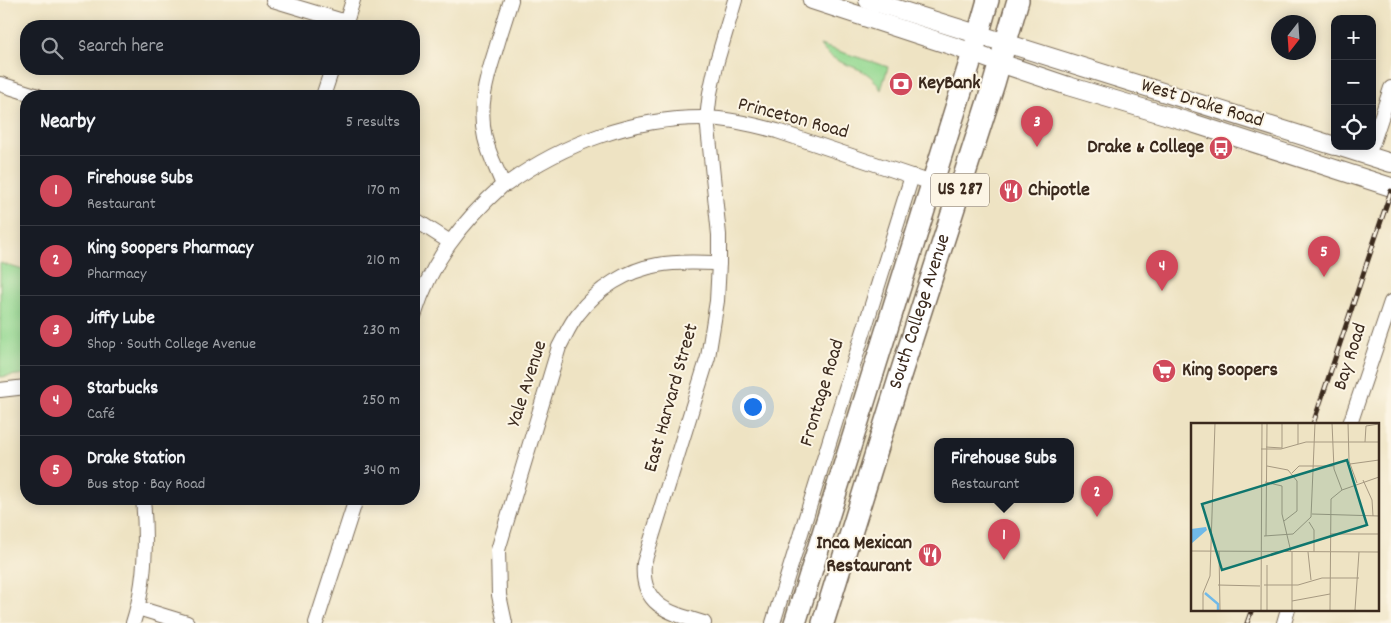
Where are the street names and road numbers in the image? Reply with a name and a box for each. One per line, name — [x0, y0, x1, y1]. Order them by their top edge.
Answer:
street label: West Drake Road — [1137, 72, 1267, 136]
street label: Princeton Road — [734, 91, 852, 147]
road number: US 287 — [931, 174, 989, 206]
street label: South College Avenue — [883, 231, 959, 393]
street label: East Harvard Street — [637, 320, 707, 476]
street label: Bay Road — [1327, 320, 1375, 394]
street label: Frontage Road — [793, 336, 853, 450]
street label: Yale Avenue — [501, 337, 555, 431]

